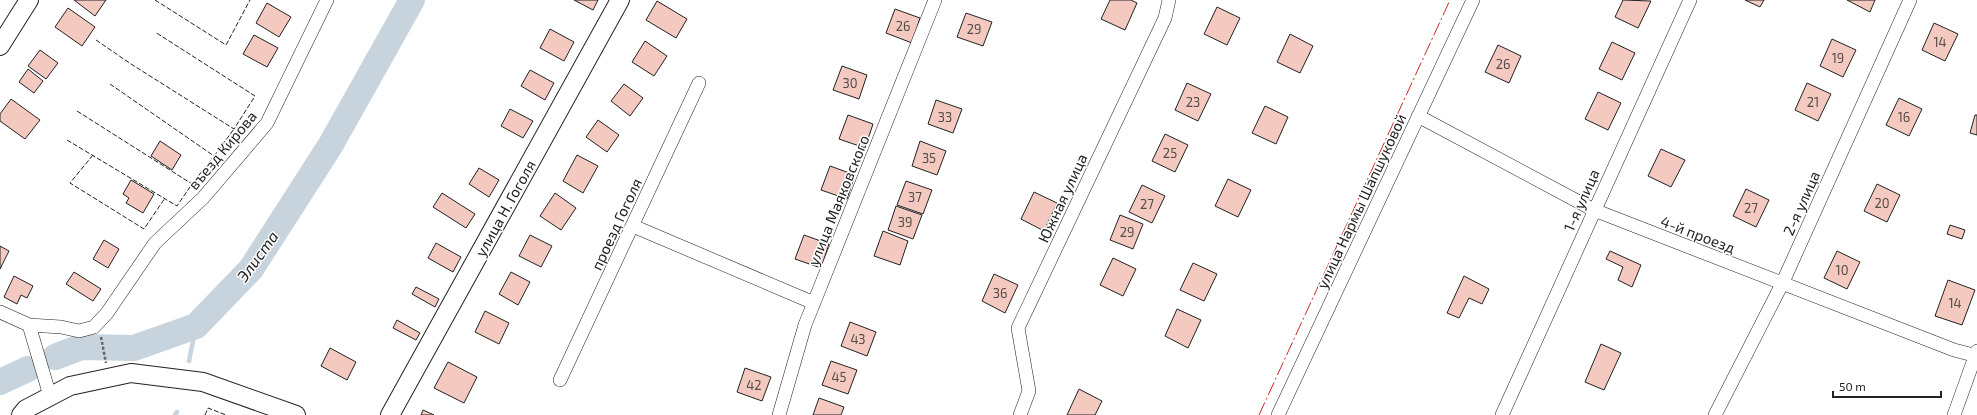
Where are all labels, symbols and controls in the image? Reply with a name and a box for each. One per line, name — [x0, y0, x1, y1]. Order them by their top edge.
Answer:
house number: 26 — [896, 18, 910, 34]
house number: 29 — [967, 21, 981, 37]
house number: 14 — [1933, 34, 1947, 50]
house number: 19 — [1832, 50, 1844, 66]
house number: 26 — [1496, 56, 1510, 72]
house number: 30 — [842, 75, 858, 91]
house number: 23 — [1186, 94, 1200, 110]
house number: 21 — [1807, 94, 1819, 110]
street label: въезд Кирова — [184, 107, 260, 193]
house number: 33 — [938, 109, 952, 125]
house number: 16 — [1898, 109, 1910, 125]
street label: улица Нармы Шапшуковой — [1313, 111, 1410, 292]
street label: улица Маяковского — [804, 132, 873, 268]
house number: 25 — [1163, 145, 1177, 161]
house number: 35 — [922, 150, 936, 166]
street label: Южная улица — [1034, 151, 1091, 246]
street label: улица Н. Гоголя — [471, 156, 540, 260]
street label: 1-я улица — [1559, 166, 1604, 234]
street label: 2-я улица — [1779, 168, 1824, 238]
street label: проезд Гоголя — [587, 175, 645, 273]
house number: 37 — [908, 189, 922, 205]
house number: 20 — [1874, 195, 1890, 211]
house number: 27 — [1140, 196, 1154, 212]
house number: 27 — [1744, 200, 1758, 216]
street label: 4-й проезд — [1658, 212, 1738, 257]
house number: 39 — [898, 214, 912, 230]
house number: 29 — [1120, 224, 1134, 240]
water label: Элиста — [232, 227, 282, 285]
house number: 10 — [1835, 262, 1849, 278]
house number: 36 — [993, 285, 1007, 301]
house number: 14 — [1948, 295, 1962, 311]
house number: 43 — [850, 331, 866, 347]
house number: 45 — [832, 369, 847, 385]
scale bar — [1833, 373, 1941, 399]
house number: 42 — [746, 377, 762, 393]
text: 50 m — [1839, 379, 1866, 393]

